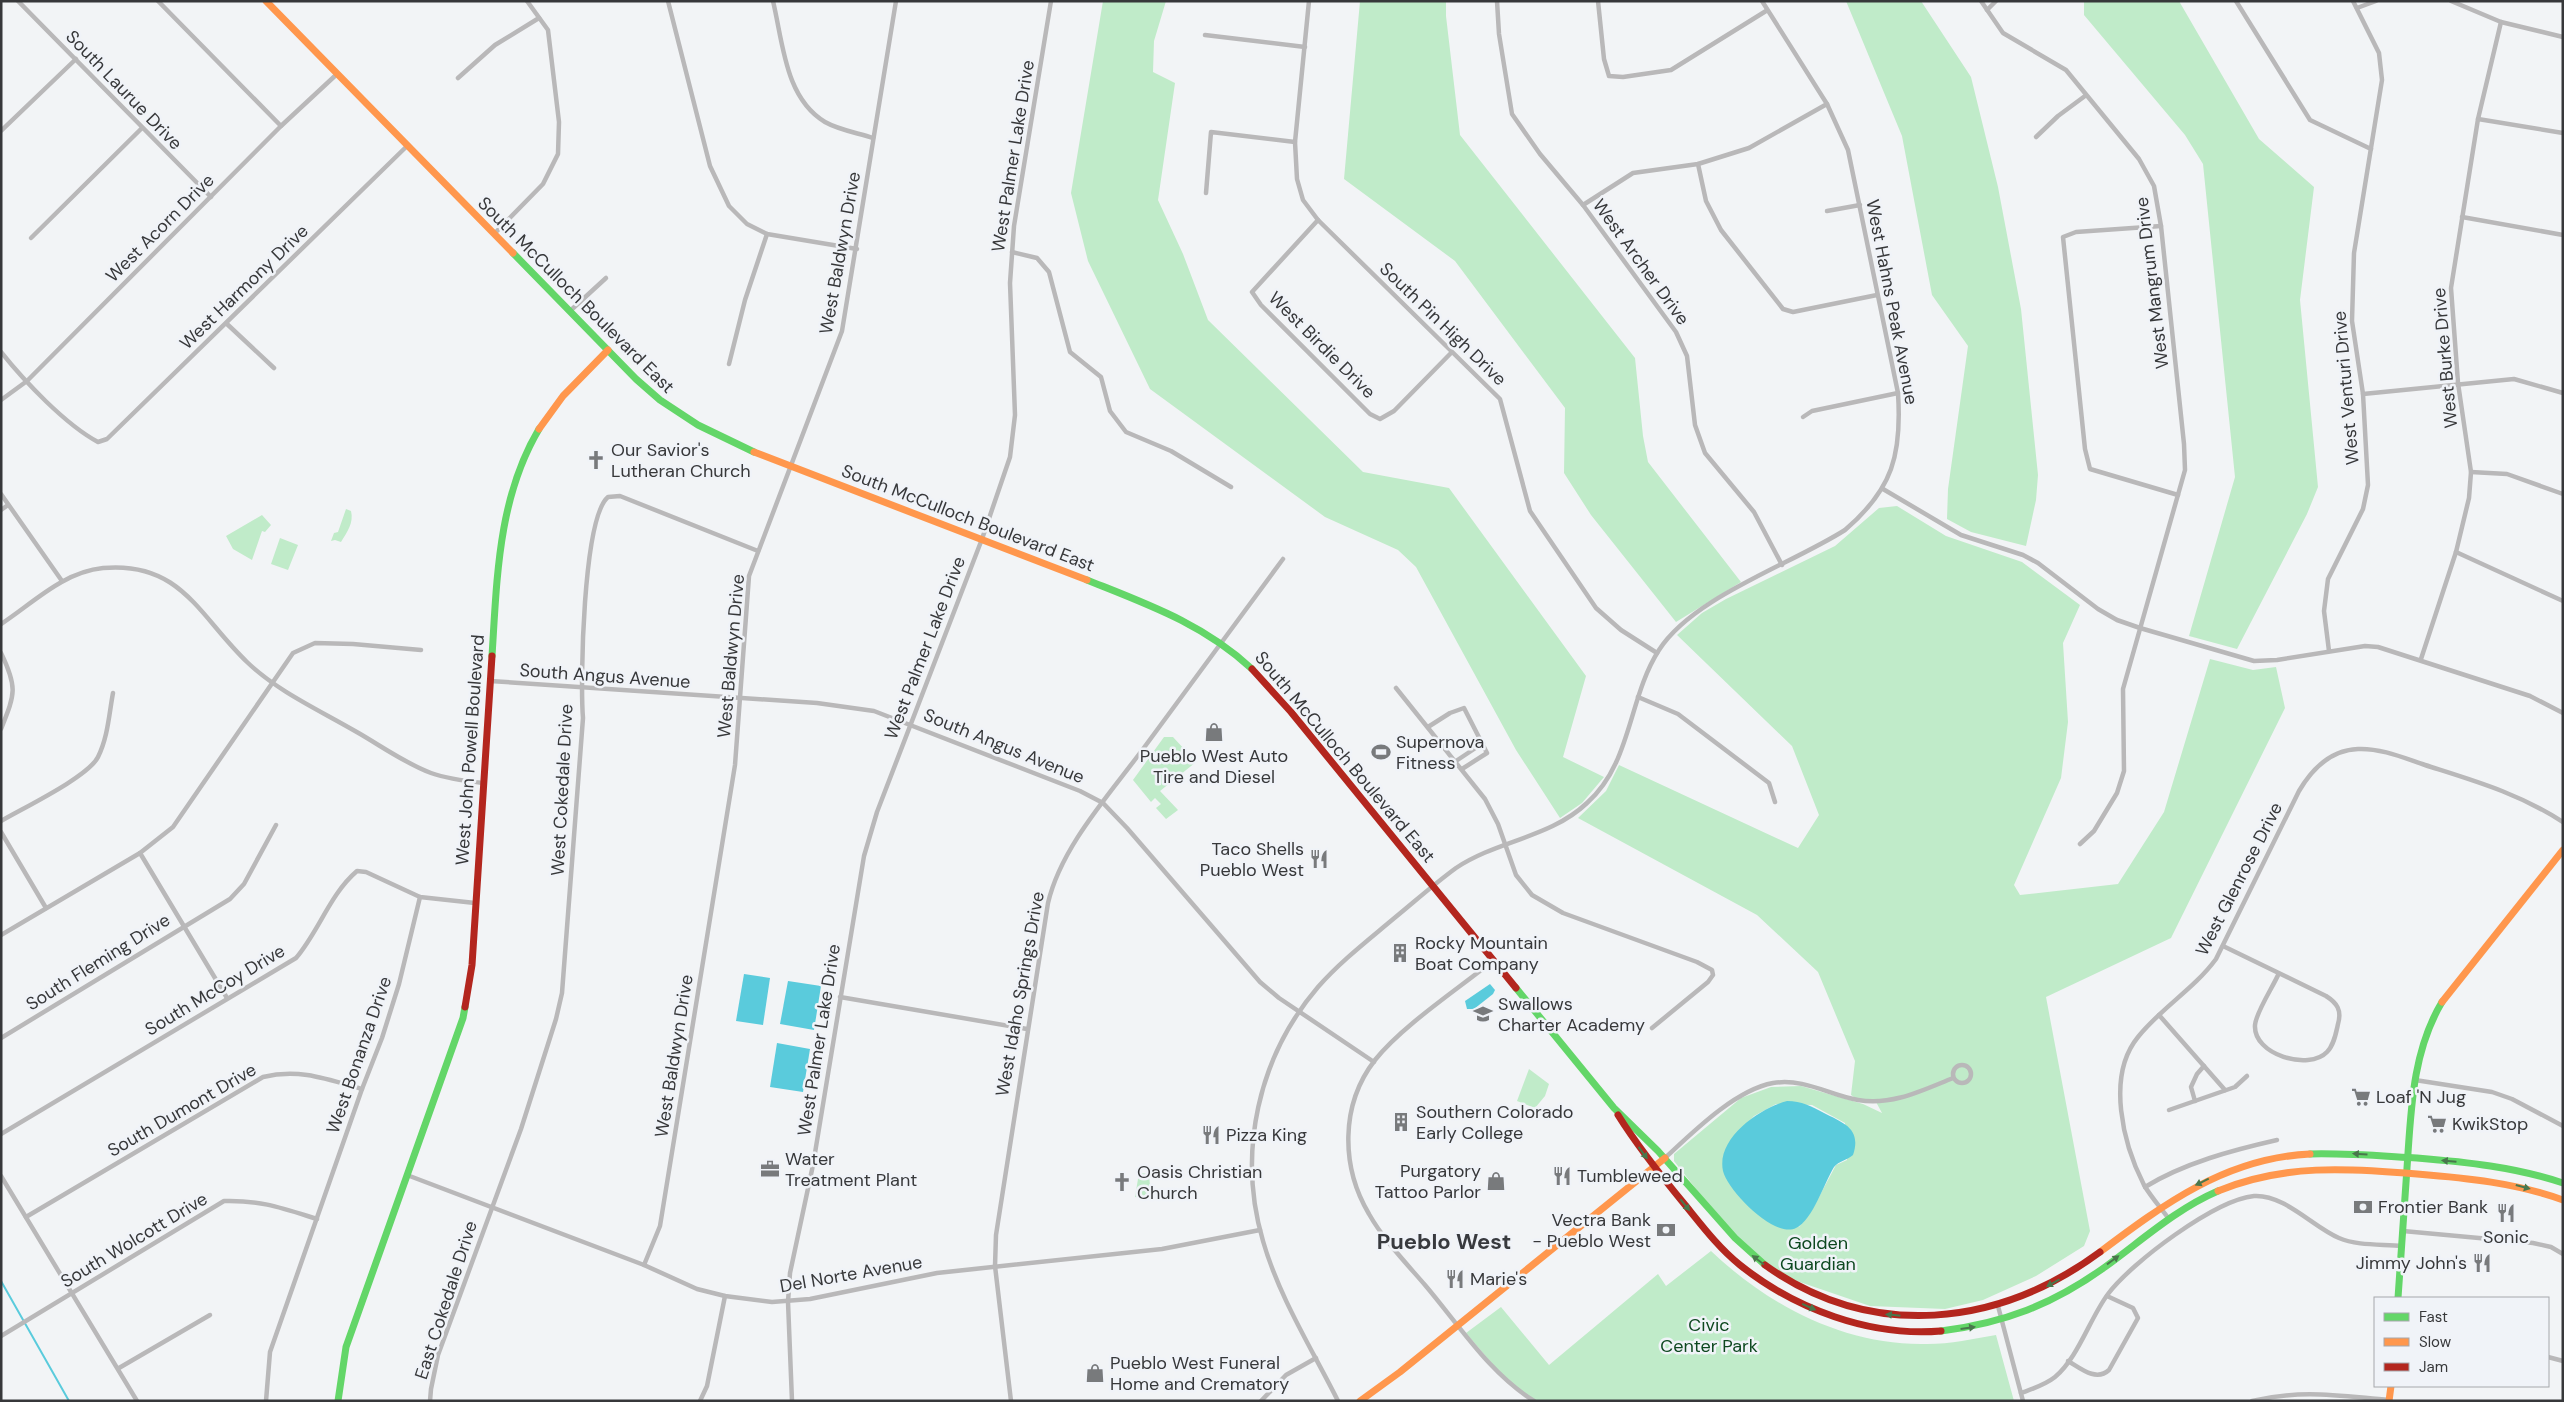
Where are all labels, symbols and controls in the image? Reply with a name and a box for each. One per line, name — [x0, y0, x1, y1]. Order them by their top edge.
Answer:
street label: South Laurue Drive — [61, 25, 187, 155]
street label: West Palmer Lake Drive — [986, 58, 1040, 254]
street label: West Acorn Drive — [101, 169, 219, 287]
street label: West Baldwyn Drive — [814, 170, 866, 336]
street label: South McCulloch Boulevard East — [472, 191, 680, 399]
street label: West Archer Drive — [1587, 194, 1695, 330]
street label: West Mangrum Drive — [2130, 196, 2174, 370]
street label: West Hahns Peak Avenue — [1860, 197, 1924, 407]
street label: West Harmony Drive — [174, 219, 314, 355]
street label: South Pin High Drive — [1374, 257, 1512, 391]
street label: West Birdie Drive — [1263, 286, 1381, 404]
street label: West Burke Drive — [2427, 287, 2463, 429]
street label: West Venturi Drive — [2327, 310, 2365, 466]
place label: Our Savior's Lutheran Church — [611, 438, 751, 483]
church icon: Our Savior's Lutheran Church — [585, 449, 607, 471]
street label: South McCulloch Boulevard East — [838, 459, 1098, 577]
street label: West Palmer Lake Drive — [879, 553, 971, 743]
street label: West Baldwyn Drive — [712, 573, 750, 739]
street label: West John Powell Boulevard — [450, 634, 490, 866]
street label: South McCulloch Boulevard East — [1249, 646, 1441, 868]
street label: South Angus Avenue — [519, 658, 691, 694]
street label: West Cokedale Drive — [546, 703, 578, 877]
street label: South Angus Avenue — [920, 703, 1088, 789]
shop icon: Pueblo West Auto Tire and Diesel — [1203, 721, 1225, 743]
place label: Supernova Fitness — [1396, 730, 1484, 775]
sports icon: Supernova Fitness — [1370, 741, 1392, 763]
place label: Pueblo West Auto Tire and Diesel — [1140, 744, 1288, 789]
street label: West Glenrose Drive — [2190, 798, 2288, 960]
place label: Taco Shells Pueblo West — [1200, 837, 1304, 882]
restaurant icon: Taco Shells Pueblo West — [1308, 848, 1330, 870]
street label: West Idaho Springs Drive — [990, 890, 1050, 1098]
street label: South Fleming Drive — [21, 908, 175, 1016]
place label: Rocky Mountain Boat Company — [1415, 931, 1548, 976]
street label: South McCoy Drive — [141, 939, 289, 1041]
street label: West Palmer Lake Drive — [792, 942, 846, 1138]
building icon: Rocky Mountain Boat Company — [1389, 942, 1411, 964]
street label: West Bonanza Drive — [321, 973, 397, 1137]
street label: West Baldwyn Drive — [649, 973, 699, 1139]
place label: Swallows Charter Academy — [1498, 992, 1645, 1037]
school or university icon: Swallows Charter Academy — [1472, 1003, 1494, 1025]
street label: South Dumont Drive — [103, 1058, 261, 1162]
place label: Loaf 'N Jug — [2376, 1085, 2466, 1109]
supermarket icon: Loaf 'N Jug — [2350, 1086, 2372, 1108]
place label: Southern Colorado Early College — [1416, 1100, 1574, 1145]
building icon: Southern Colorado Early College — [1390, 1111, 1412, 1133]
place label: KwikStop — [2452, 1112, 2528, 1136]
supermarket icon: KwikStop — [2426, 1113, 2448, 1135]
place label: Pizza King — [1226, 1123, 1307, 1147]
restaurant icon: Pizza King — [1200, 1124, 1222, 1146]
one-way arrow — [1638, 1146, 1649, 1159]
place label: Water Treatment Plant — [785, 1147, 917, 1192]
one-way arrow — [2352, 1149, 2368, 1157]
one-way arrow — [2440, 1157, 2456, 1165]
office icon: Water Treatment Plant — [759, 1158, 781, 1180]
place label: Purgatory Tattoo Parlor — [1375, 1159, 1481, 1204]
place label: Oasis Christian Church — [1137, 1160, 1262, 1205]
place label: Tumbleweed — [1577, 1164, 1683, 1188]
restaurant icon: Tumbleweed — [1551, 1165, 1573, 1187]
shop icon: Purgatory Tattoo Parlor — [1485, 1170, 1507, 1192]
church icon: Oasis Christian Church — [1111, 1171, 1133, 1193]
one-way arrow — [2195, 1179, 2209, 1187]
one-way arrow — [2516, 1183, 2531, 1191]
street label: South Wolcott Drive — [56, 1187, 212, 1293]
place label: Frontier Bank — [2378, 1195, 2488, 1219]
bank icon: Frontier Bank — [2352, 1196, 2374, 1218]
one-way arrow — [1680, 1198, 1691, 1211]
restaurant icon: Sonic — [2495, 1202, 2517, 1224]
place label: Vectra Bank - Pueblo West — [1532, 1208, 1651, 1253]
street label: East Cokedale Drive — [409, 1218, 483, 1382]
bank icon: Vectra Bank - Pueblo West — [1655, 1219, 1677, 1241]
place label: Sonic — [2483, 1225, 2529, 1249]
district label: Pueblo West — [1377, 1227, 1511, 1256]
park label: Golden Guardian — [1780, 1231, 1856, 1276]
street label: Del Norte Avenue — [778, 1250, 924, 1298]
place label: Jimmy John's — [2356, 1251, 2467, 1275]
restaurant icon: Jimmy John's — [2471, 1252, 2493, 1274]
one-way arrow — [1752, 1254, 1765, 1265]
one-way arrow — [2106, 1255, 2120, 1265]
place label: Marie's — [1470, 1267, 1527, 1291]
restaurant icon: Marie's — [1444, 1268, 1466, 1290]
one-way arrow — [2046, 1279, 2060, 1287]
legend — [2374, 1297, 2549, 1387]
one-way arrow — [1802, 1304, 1816, 1312]
text: Fast — [2419, 1307, 2448, 1327]
one-way arrow — [1885, 1311, 1901, 1319]
park label: Civic Center Park — [1660, 1313, 1758, 1358]
one-way arrow — [1960, 1324, 1976, 1332]
text: Slow — [2419, 1332, 2452, 1352]
place label: Pueblo West Funeral Home and Crematory — [1110, 1351, 1289, 1396]
text: Jam — [2419, 1357, 2448, 1377]
shop icon: Pueblo West Funeral Home and Crematory — [1084, 1362, 1106, 1384]

